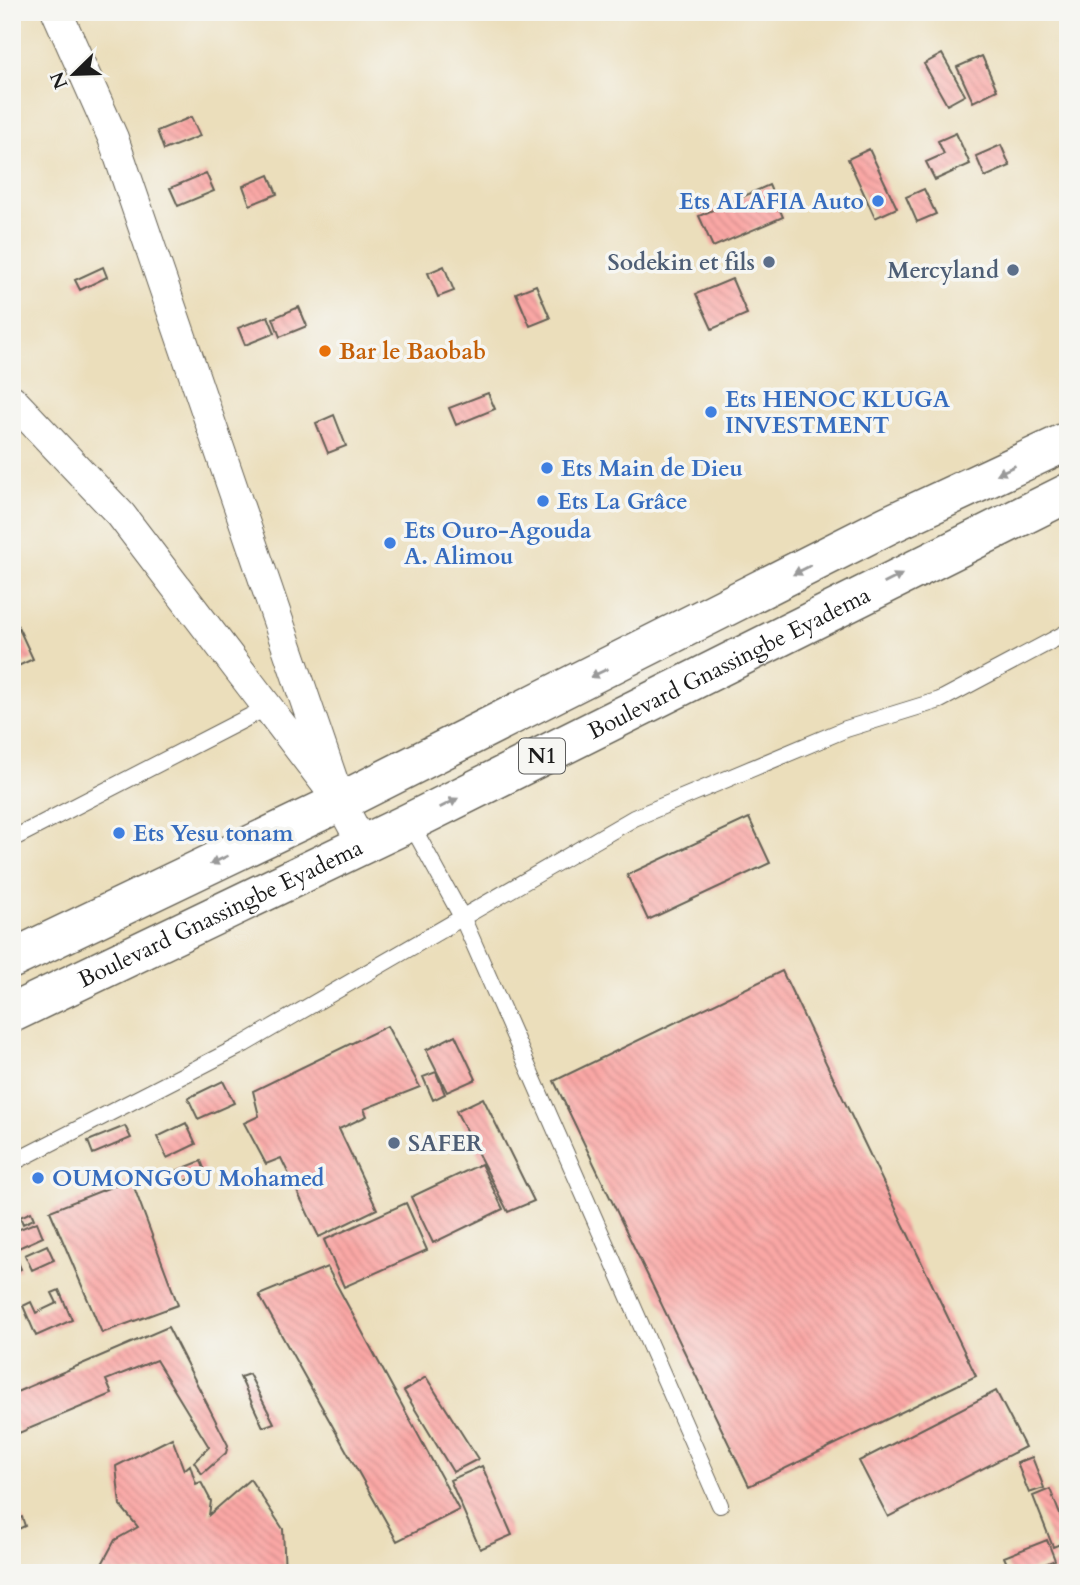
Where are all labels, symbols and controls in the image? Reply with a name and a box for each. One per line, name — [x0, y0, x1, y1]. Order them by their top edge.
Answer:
north arrow — [38, 38, 108, 108]
text: N — [44, 67, 74, 93]
place label: Ets ALAFIA Auto — [679, 186, 864, 217]
marker: Ets ALAFIA Auto — [870, 193, 886, 209]
place label: Sodekin et fils — [607, 247, 755, 278]
marker: Sodekin et fils — [761, 254, 777, 270]
place label: Mercyland — [887, 255, 999, 286]
marker: Mercyland — [1005, 262, 1021, 278]
place label: Bar le Baobab — [339, 336, 486, 367]
marker: Bar le Baobab — [317, 343, 333, 359]
place label: Ets HENOC KLUGA INVESTMENT — [725, 384, 951, 441]
marker: Ets HENOC KLUGA INVESTMENT — [703, 404, 719, 420]
place label: Ets Main de Dieu — [561, 453, 743, 484]
marker: Ets Main de Dieu — [539, 460, 555, 476]
one-way arrow — [996, 464, 1016, 476]
place label: Ets La Grâce — [557, 486, 688, 517]
marker: Ets La Grâce — [535, 493, 551, 509]
place label: Ets Ouro-Agouda A. Alimou — [404, 515, 592, 572]
marker: Ets Ouro-Agouda A. Alimou — [382, 535, 398, 551]
one-way arrow — [792, 564, 812, 576]
one-way arrow — [883, 573, 903, 584]
street label: Boulevard Gnassingbe Eyadema — [583, 579, 876, 747]
one-way arrow — [589, 668, 609, 679]
road number: N1 — [519, 738, 565, 774]
one-way arrow — [439, 797, 459, 808]
place label: Ets Yesu tonam — [133, 818, 294, 849]
marker: Ets Yesu tonam — [111, 825, 127, 841]
street label: Boulevard Gnassingbe Eyadema — [73, 832, 368, 995]
one-way arrow — [209, 854, 229, 865]
place label: SAFER — [408, 1128, 483, 1159]
marker: SAFER — [386, 1135, 402, 1151]
place label: OUMONGOU Mohamed — [52, 1163, 324, 1194]
marker: OUMONGOU Mohamed — [30, 1170, 46, 1186]

